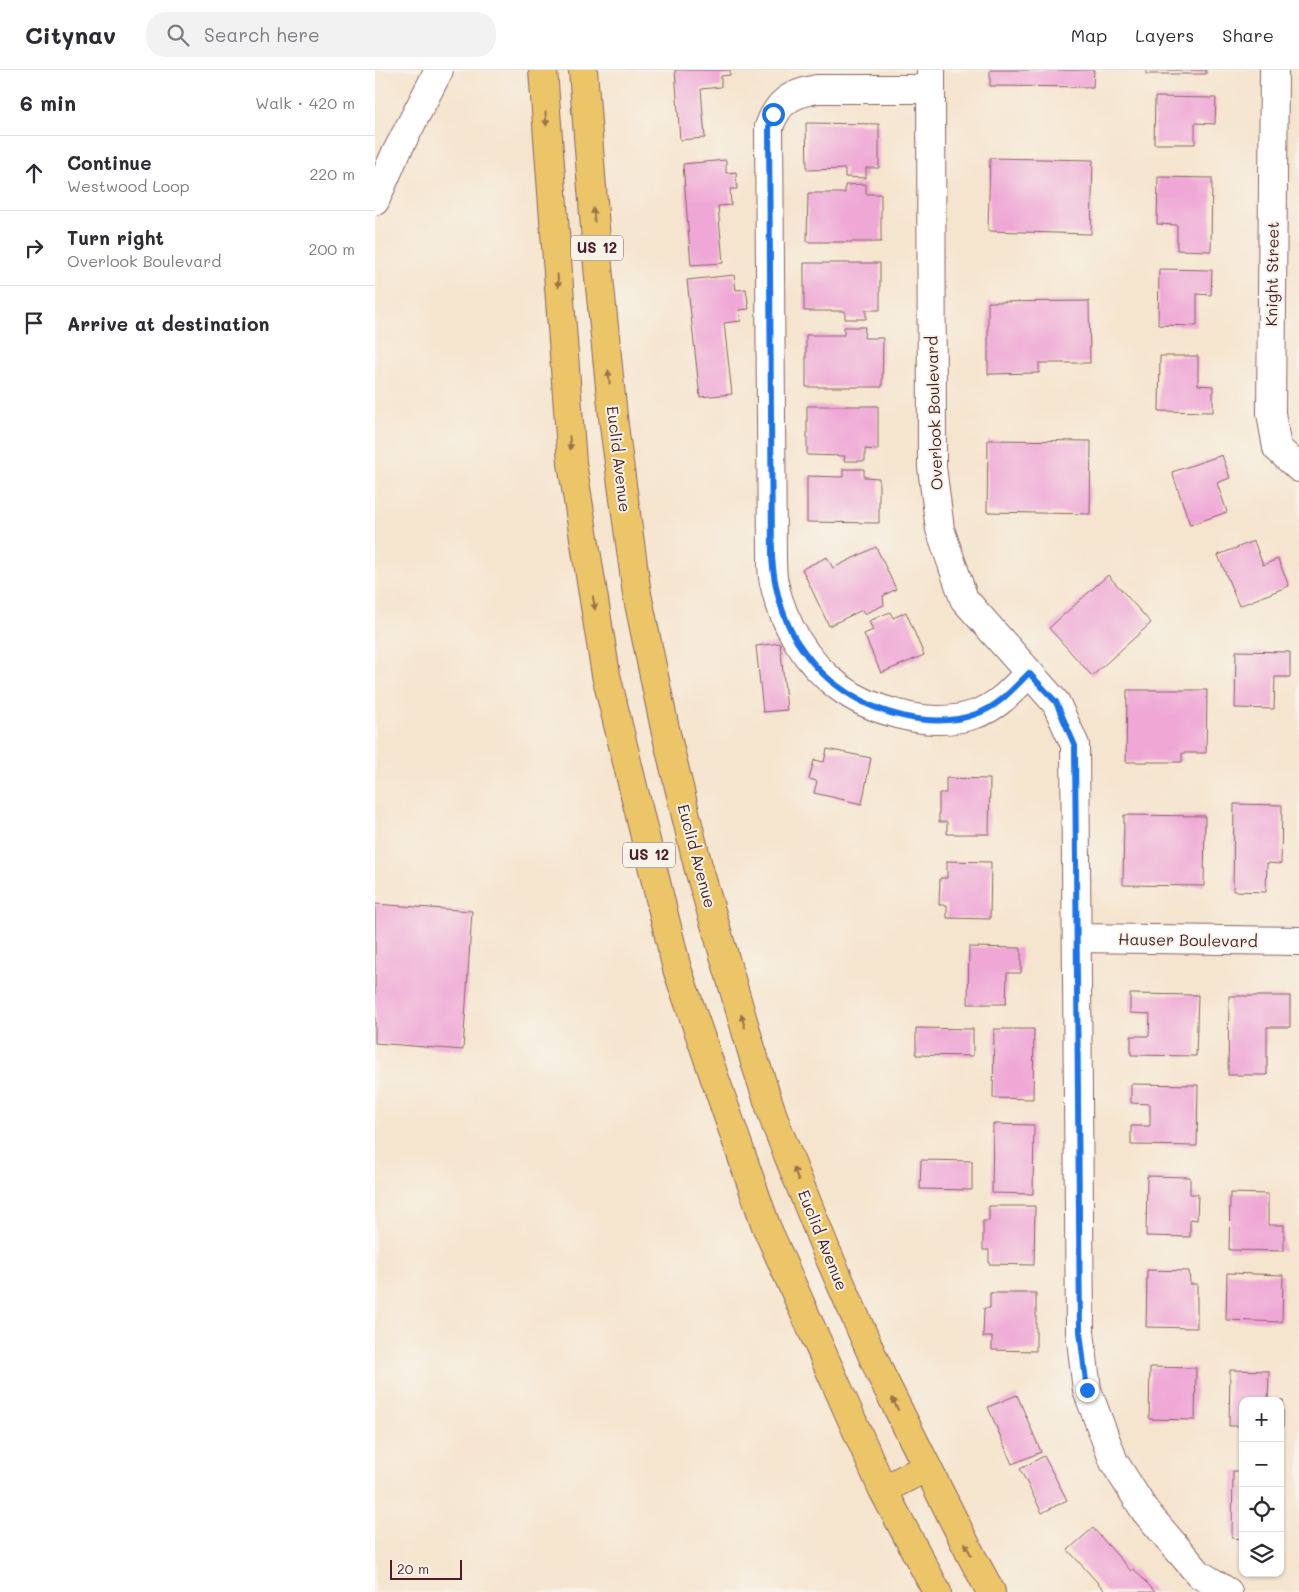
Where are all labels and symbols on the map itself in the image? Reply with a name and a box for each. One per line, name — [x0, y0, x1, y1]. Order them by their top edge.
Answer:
route start — [762, 103, 785, 126]
one-way arrow — [543, 111, 551, 127]
one-way arrow — [590, 207, 598, 223]
street label: Knight Street — [1260, 221, 1283, 327]
road number: US 12 — [571, 236, 623, 260]
one-way arrow — [555, 273, 563, 289]
street label: Overlook Boulevard — [920, 336, 947, 491]
one-way arrow — [605, 369, 613, 385]
street label: Euclid Avenue — [603, 405, 636, 513]
one-way arrow — [567, 435, 575, 451]
one-way arrow — [591, 596, 599, 612]
street label: Euclid Avenue — [674, 802, 721, 910]
road number: US 12 — [623, 842, 675, 868]
street label: Hauser Boulevard — [1118, 928, 1258, 951]
one-way arrow — [739, 1013, 747, 1028]
one-way arrow — [792, 1166, 800, 1181]
street label: Euclid Avenue — [794, 1186, 853, 1293]
route end — [1076, 1379, 1099, 1402]
one-way arrow — [891, 1396, 899, 1411]
one-way arrow — [964, 1542, 972, 1556]
scale bar — [390, 1557, 463, 1580]

